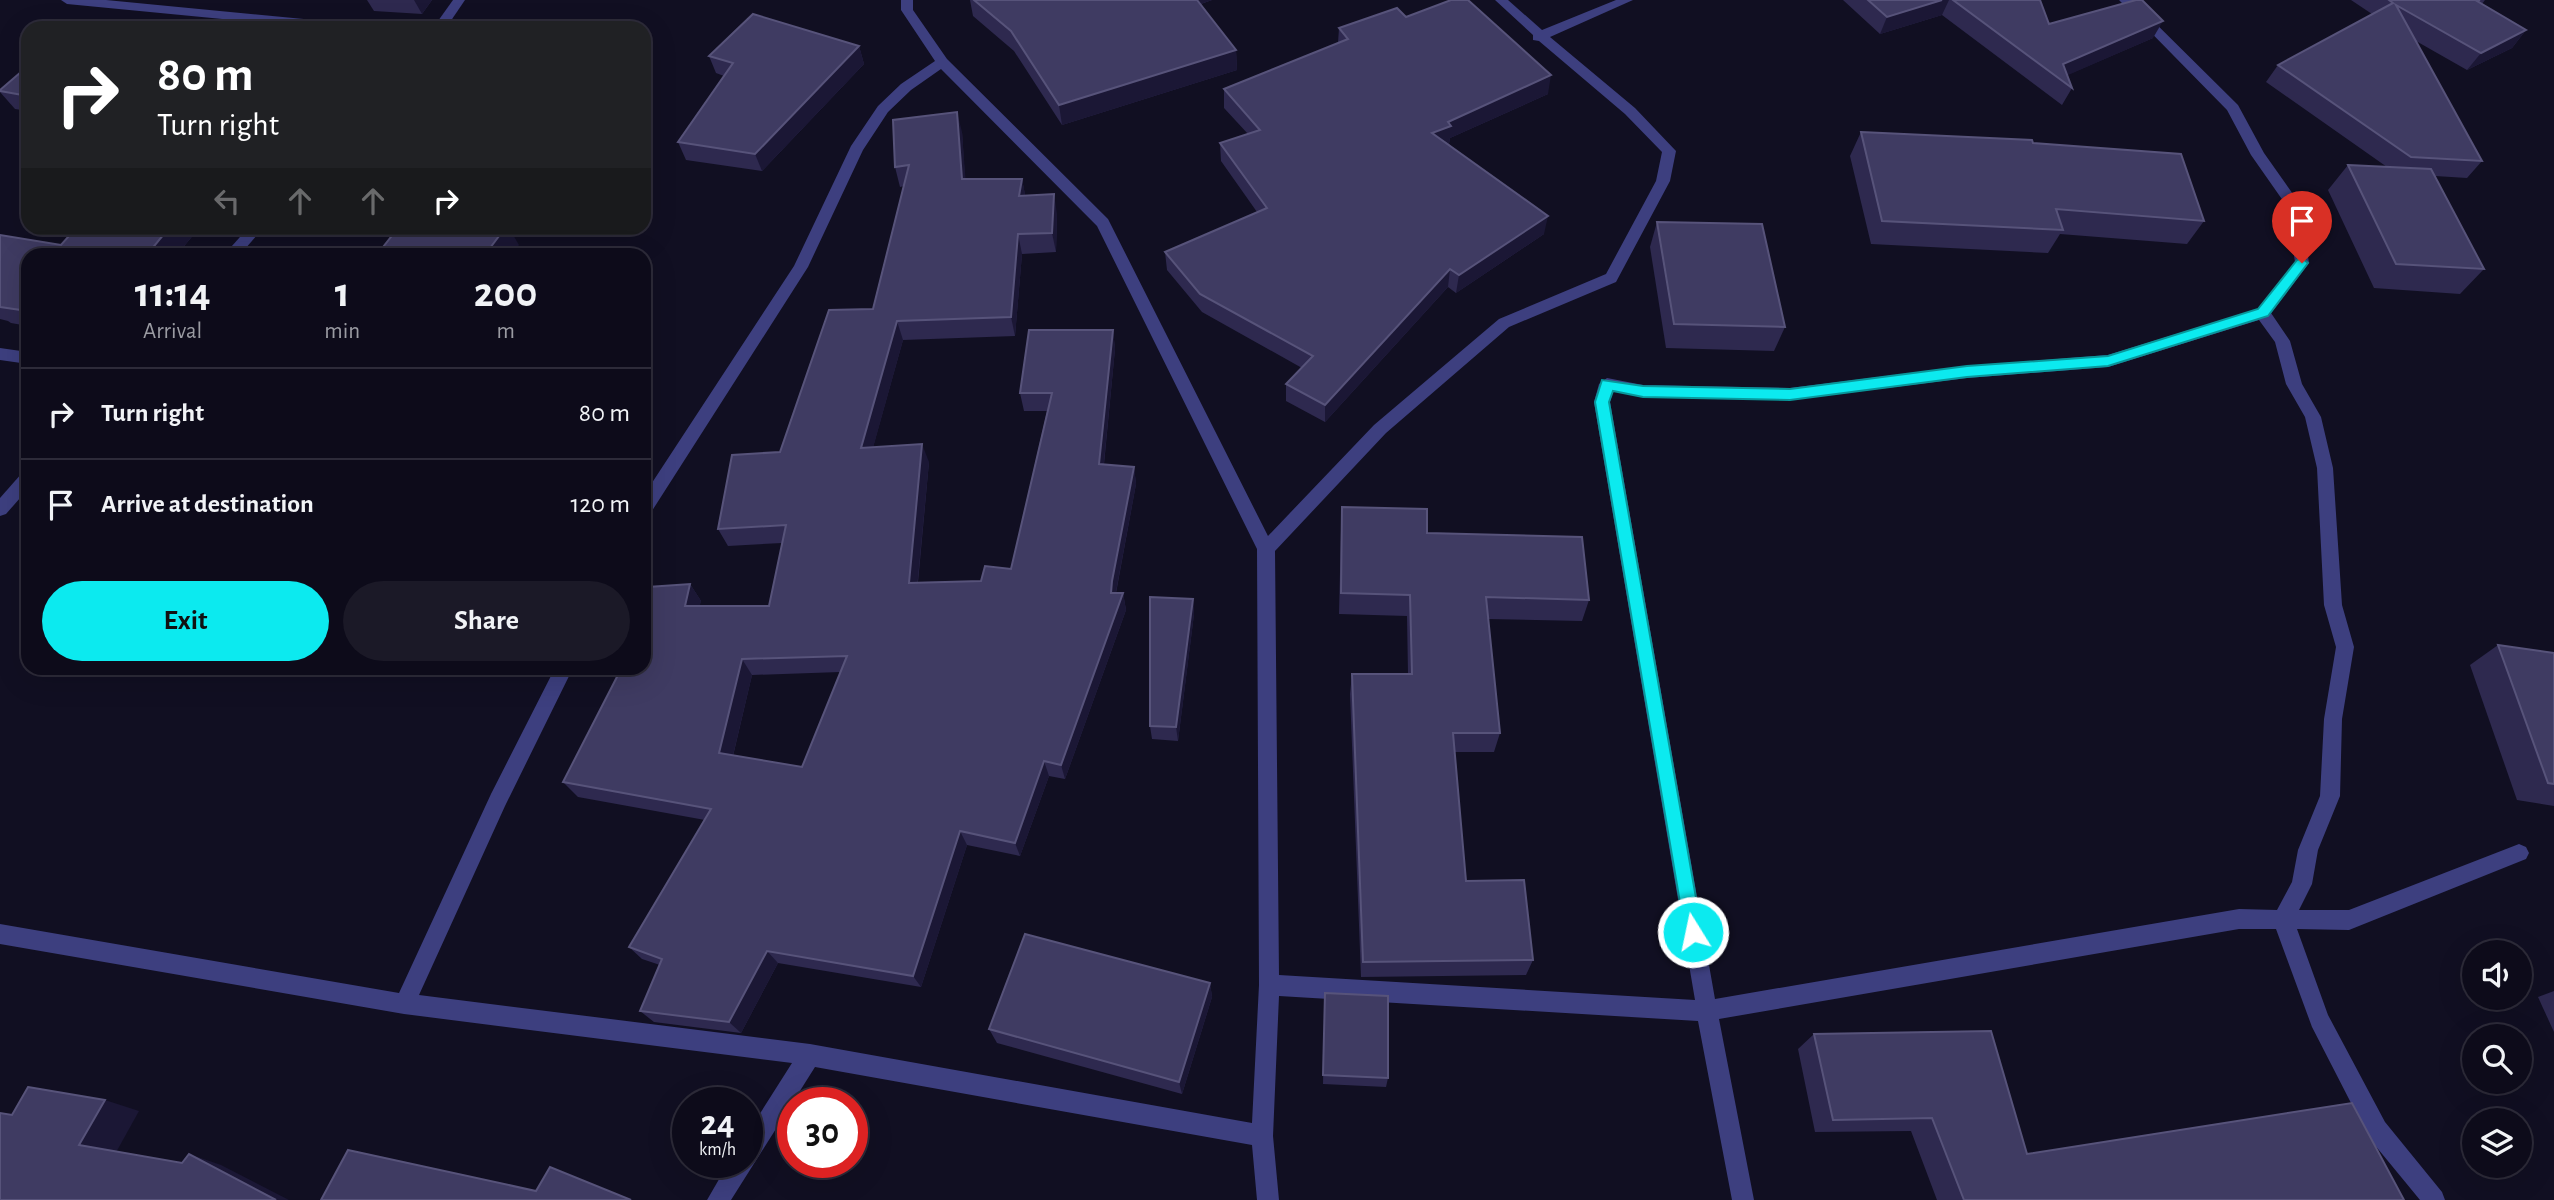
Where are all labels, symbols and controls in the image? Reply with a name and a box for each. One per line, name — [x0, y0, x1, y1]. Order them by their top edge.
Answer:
icon: right — [42, 49, 133, 140]
text: 80 m — [157, 51, 254, 100]
text: Turn right — [157, 109, 279, 141]
icon: left — [208, 182, 246, 220]
icon: ahead — [281, 182, 319, 220]
icon: ahead — [354, 182, 392, 220]
icon: right — [427, 182, 465, 220]
pin — [2272, 191, 2332, 263]
icon: arrive — [2283, 202, 2321, 240]
text: 11:14 — [135, 272, 211, 314]
text: 1 — [335, 272, 350, 314]
text: 200 — [474, 272, 537, 314]
text: Arrival — [143, 320, 202, 343]
text: min — [324, 320, 360, 343]
text: m — [496, 320, 515, 343]
icon: right — [42, 395, 80, 433]
text: Turn right — [101, 400, 204, 426]
text: 80 m — [579, 400, 630, 426]
icon: arrive — [42, 486, 80, 524]
text: Arrive at destination — [101, 491, 314, 517]
text: 120 m — [570, 491, 630, 517]
button: Exit — [42, 581, 329, 661]
button: Share — [343, 581, 630, 661]
position arrow — [1656, 895, 1730, 969]
map controls — [2462, 940, 2532, 1178]
button: sound — [2462, 940, 2532, 1010]
button: search — [2462, 1024, 2532, 1094]
speed limit sign: 30 — [777, 1087, 868, 1178]
text: 24 — [700, 1106, 735, 1141]
button: layers — [2462, 1108, 2532, 1178]
text: km/h — [699, 1141, 736, 1159]

